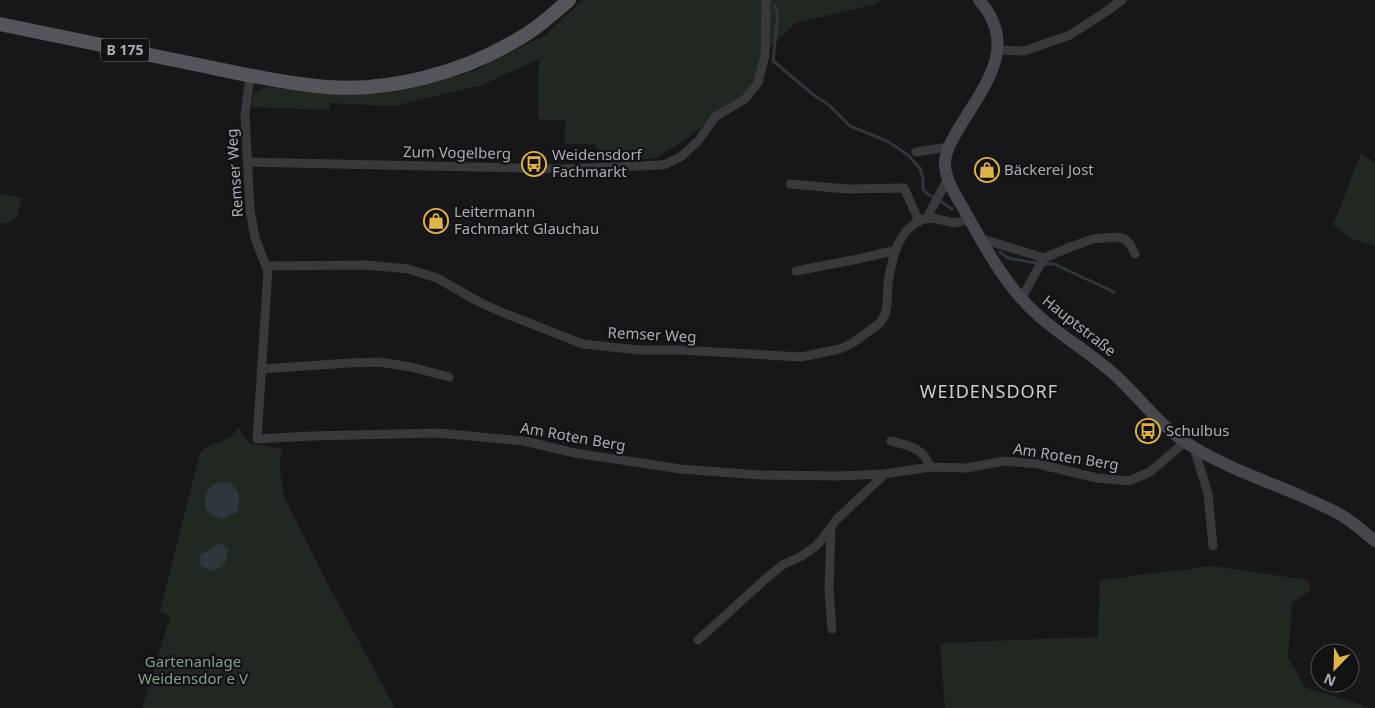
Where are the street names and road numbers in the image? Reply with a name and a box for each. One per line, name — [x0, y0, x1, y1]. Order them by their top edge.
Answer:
road number: B 175 — [101, 38, 149, 62]
street label: Remser Weg — [221, 128, 247, 218]
street label: Zum Vogelberg — [403, 141, 511, 163]
street label: Hauptstraße — [1039, 290, 1121, 360]
street label: Remser Weg — [607, 322, 697, 346]
street label: Am Roten Berg — [519, 417, 627, 455]
street label: Am Roten Berg — [1012, 438, 1120, 474]

